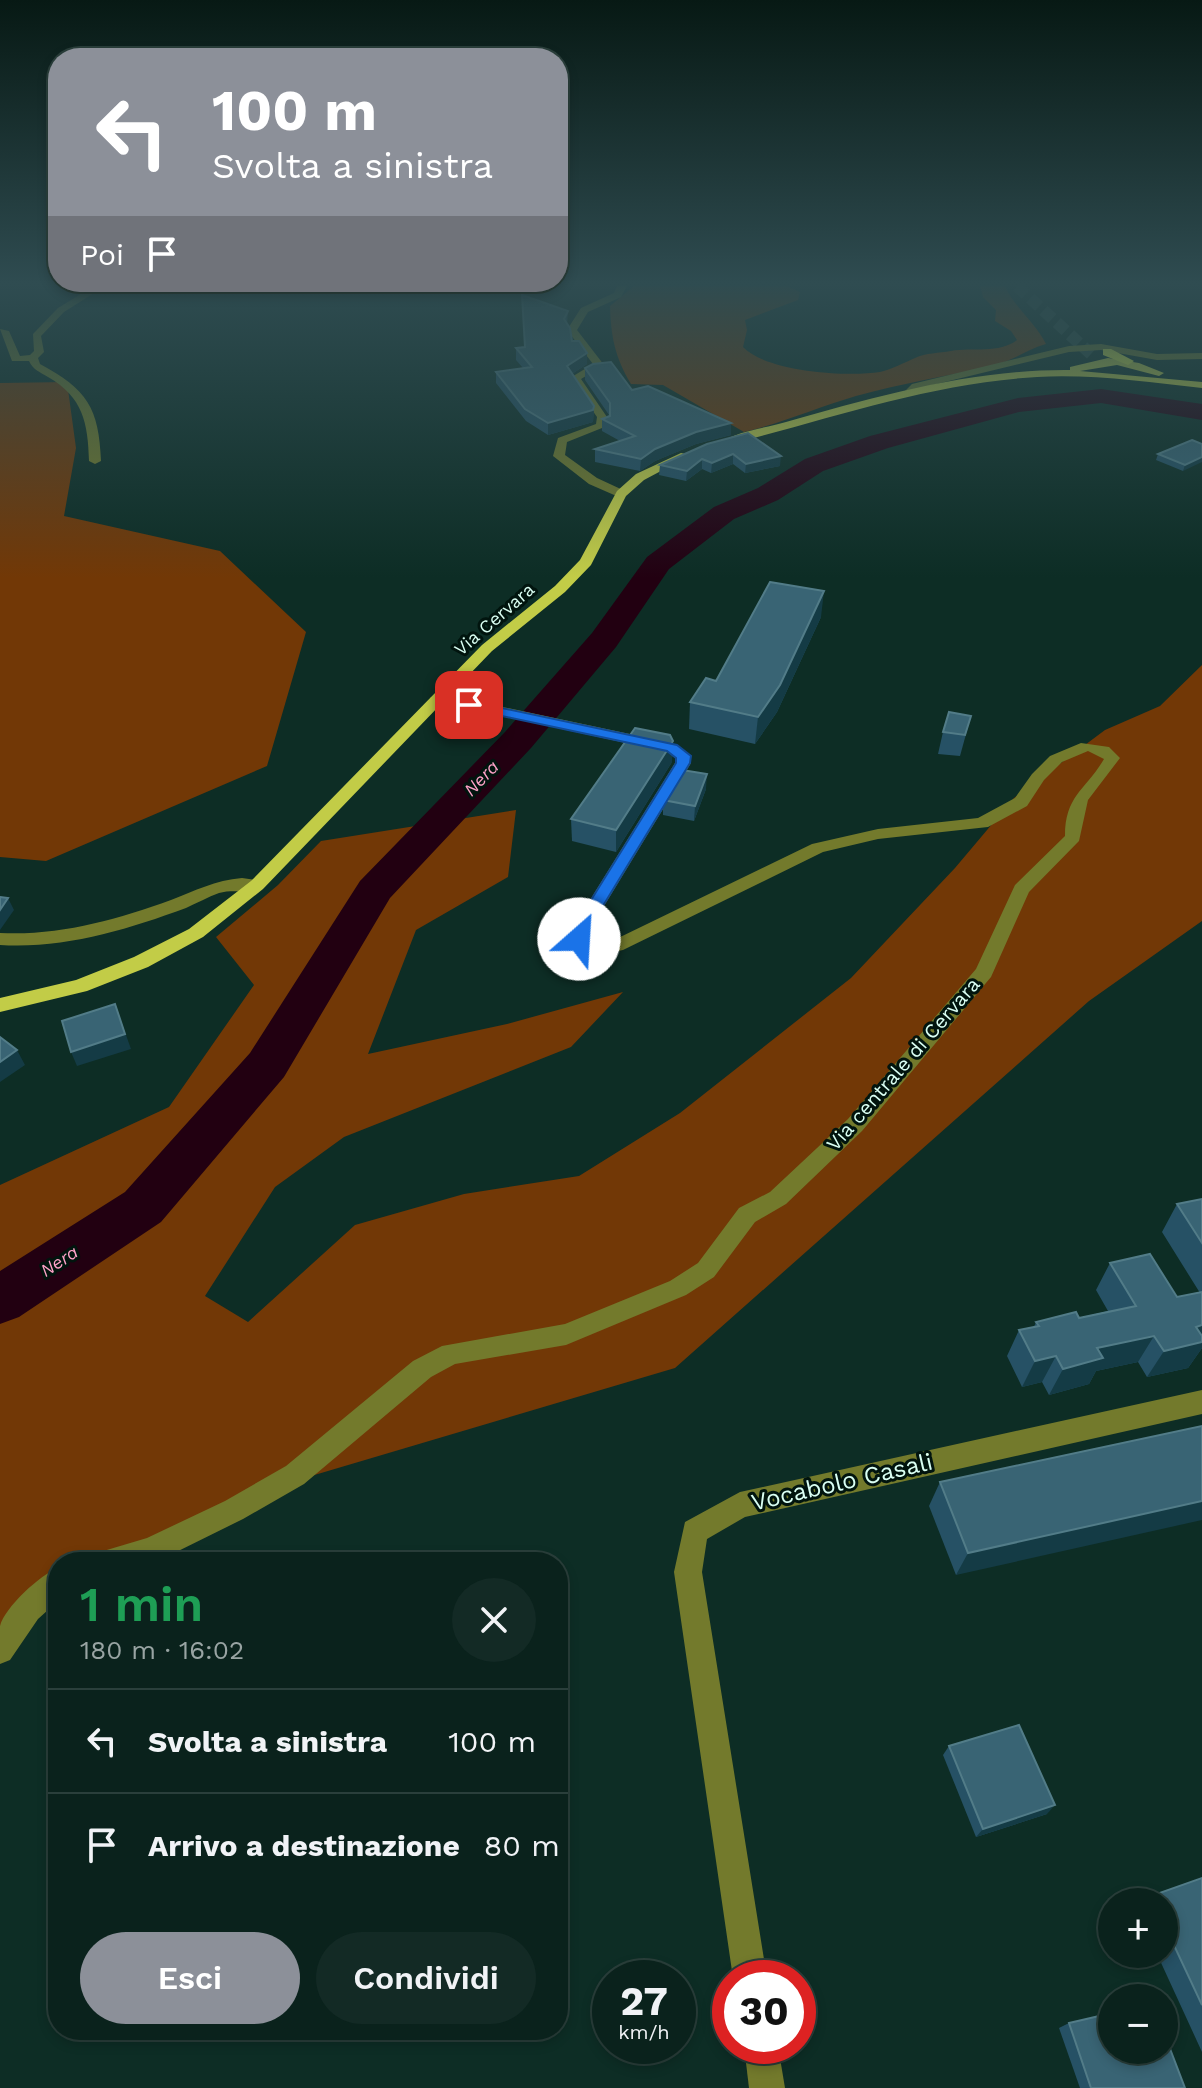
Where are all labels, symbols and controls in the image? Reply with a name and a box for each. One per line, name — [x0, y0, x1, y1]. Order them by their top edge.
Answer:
text: 100 m — [212, 78, 377, 144]
icon: left — [80, 80, 184, 184]
text: Svolta a sinistra — [212, 145, 493, 187]
icon: arrive — [140, 232, 184, 276]
text: Poi — [80, 237, 124, 272]
street label: Via Cervara — [450, 579, 538, 659]
pin — [435, 671, 503, 739]
icon: arrive — [447, 683, 491, 727]
water label: Nera — [459, 756, 503, 800]
position arrow — [537, 897, 621, 981]
street label: Via centrale di Cervara — [821, 972, 985, 1156]
water label: Nera — [36, 1241, 82, 1281]
street label: Vocabolo Casali — [749, 1448, 935, 1516]
text: 1 min — [80, 1576, 203, 1633]
button: close — [452, 1578, 536, 1662]
text: 180 m · 16:02 — [80, 1635, 244, 1665]
icon: left — [80, 1719, 124, 1763]
text: Svolta a sinistra — [148, 1724, 387, 1759]
text: 100 m — [448, 1724, 536, 1759]
icon: arrive — [80, 1823, 124, 1867]
text: Arrivo a destinazione — [148, 1828, 460, 1863]
text: 80 m — [484, 1828, 560, 1863]
map controls — [1098, 1888, 1178, 2064]
button: + — [1098, 1888, 1178, 1968]
button: Esci — [80, 1932, 300, 2024]
button: Condividi — [316, 1932, 536, 2024]
speed limit sign: 30 — [712, 1960, 816, 2064]
text: 27 — [620, 1978, 668, 2025]
button: − — [1098, 1984, 1178, 2064]
text: km/h — [618, 2020, 670, 2044]

